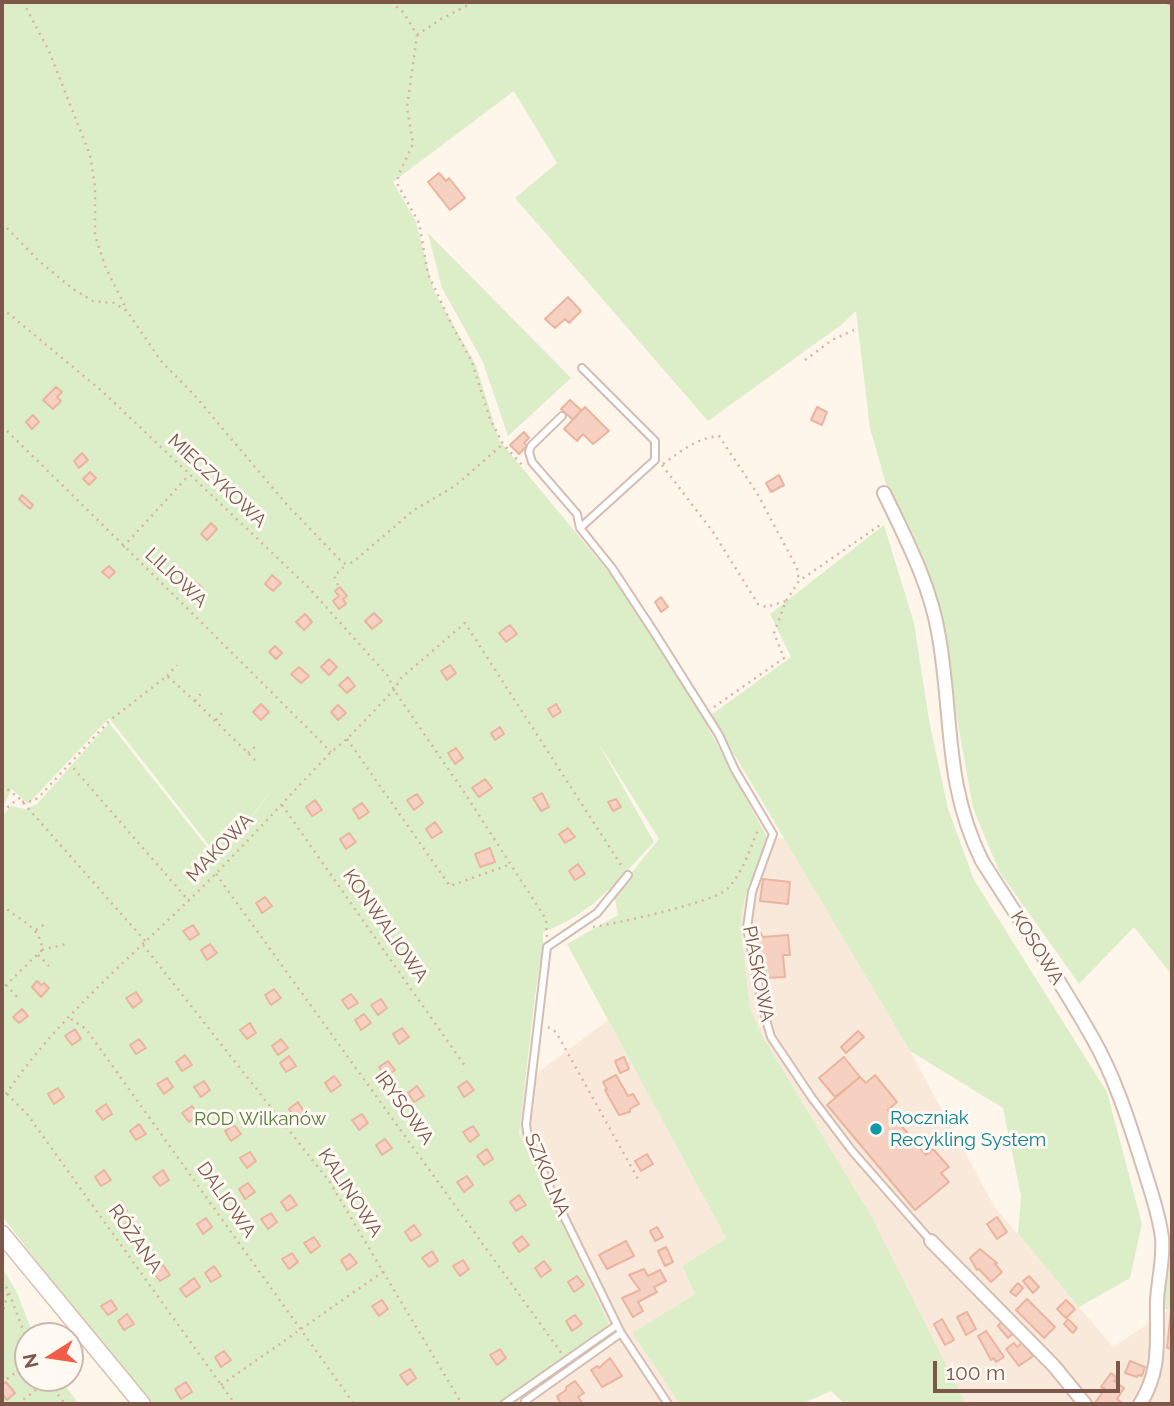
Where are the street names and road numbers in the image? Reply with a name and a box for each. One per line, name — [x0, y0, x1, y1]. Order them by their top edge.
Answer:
street label: MIECZYKOWA — [163, 429, 271, 533]
street label: LILIOWA — [140, 543, 212, 613]
street label: MAKOWA — [182, 809, 258, 887]
street label: KONWALIOWA — [337, 865, 433, 987]
street label: KOSOWA — [1005, 907, 1069, 989]
street label: PIASKOWA — [738, 924, 778, 1024]
street label: IRYSOWA — [370, 1067, 438, 1149]
street label: SZKOLNA — [519, 1130, 575, 1220]
street label: KALINOWA — [313, 1144, 387, 1242]
street label: DALIOWA — [192, 1158, 260, 1242]
street label: RÓŻANA — [103, 1200, 167, 1278]

